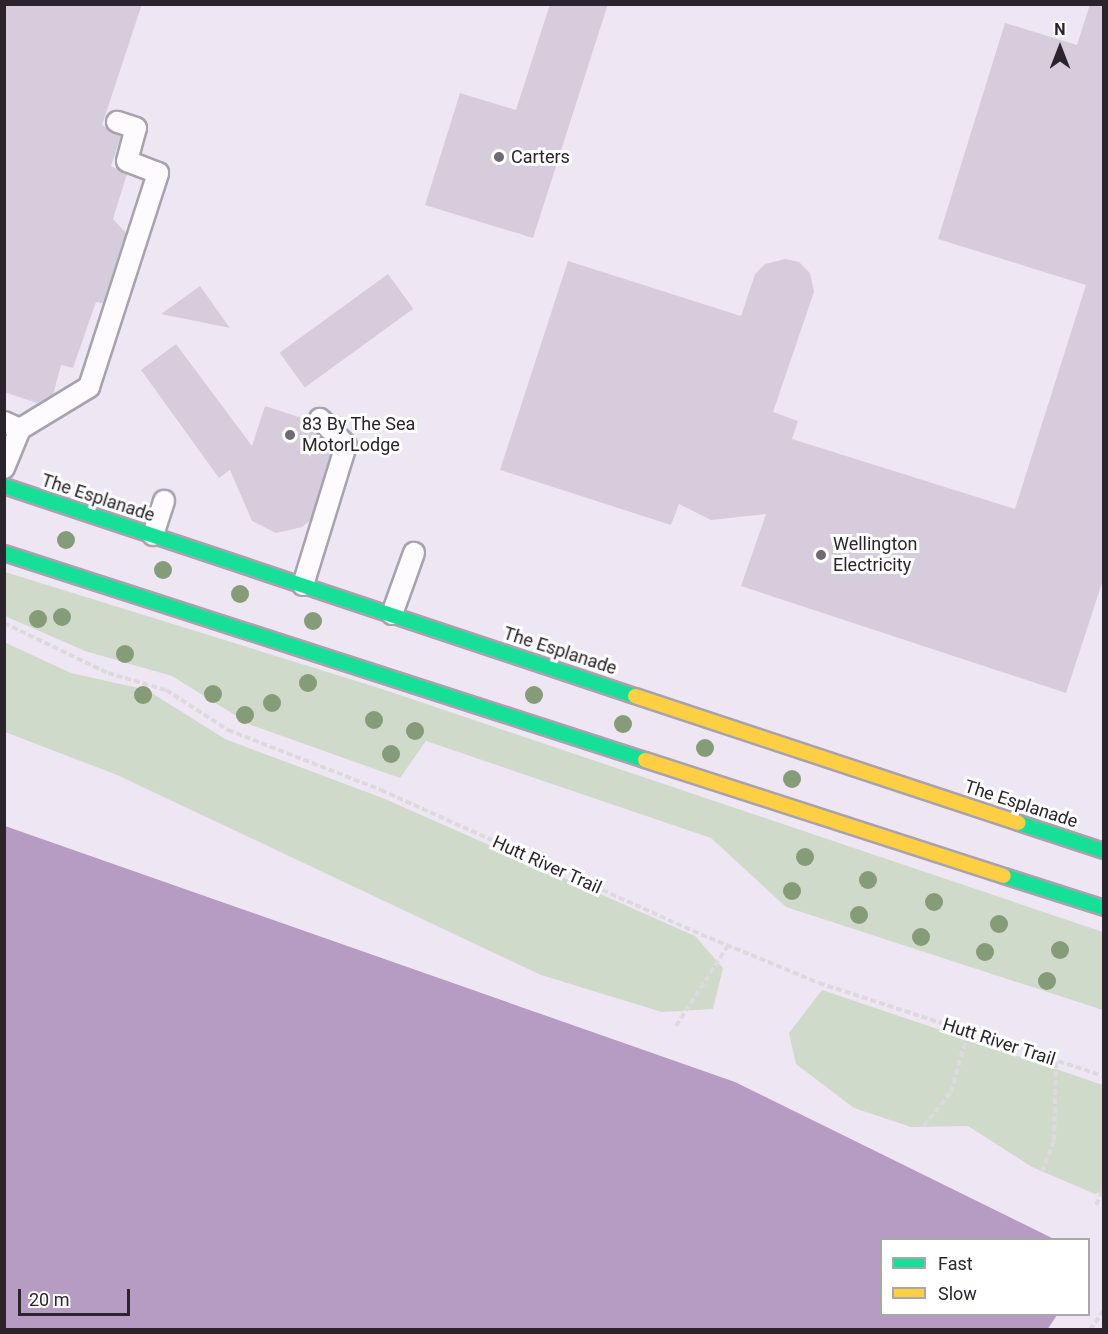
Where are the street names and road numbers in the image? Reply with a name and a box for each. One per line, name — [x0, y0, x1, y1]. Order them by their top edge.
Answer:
street label: The Esplanade — [39, 470, 157, 526]
street label: The Esplanade — [501, 623, 619, 679]
street label: The Esplanade — [962, 776, 1080, 832]
street label: Hutt River Trail — [489, 831, 605, 899]
street label: Hutt River Trail — [940, 1014, 1058, 1070]

